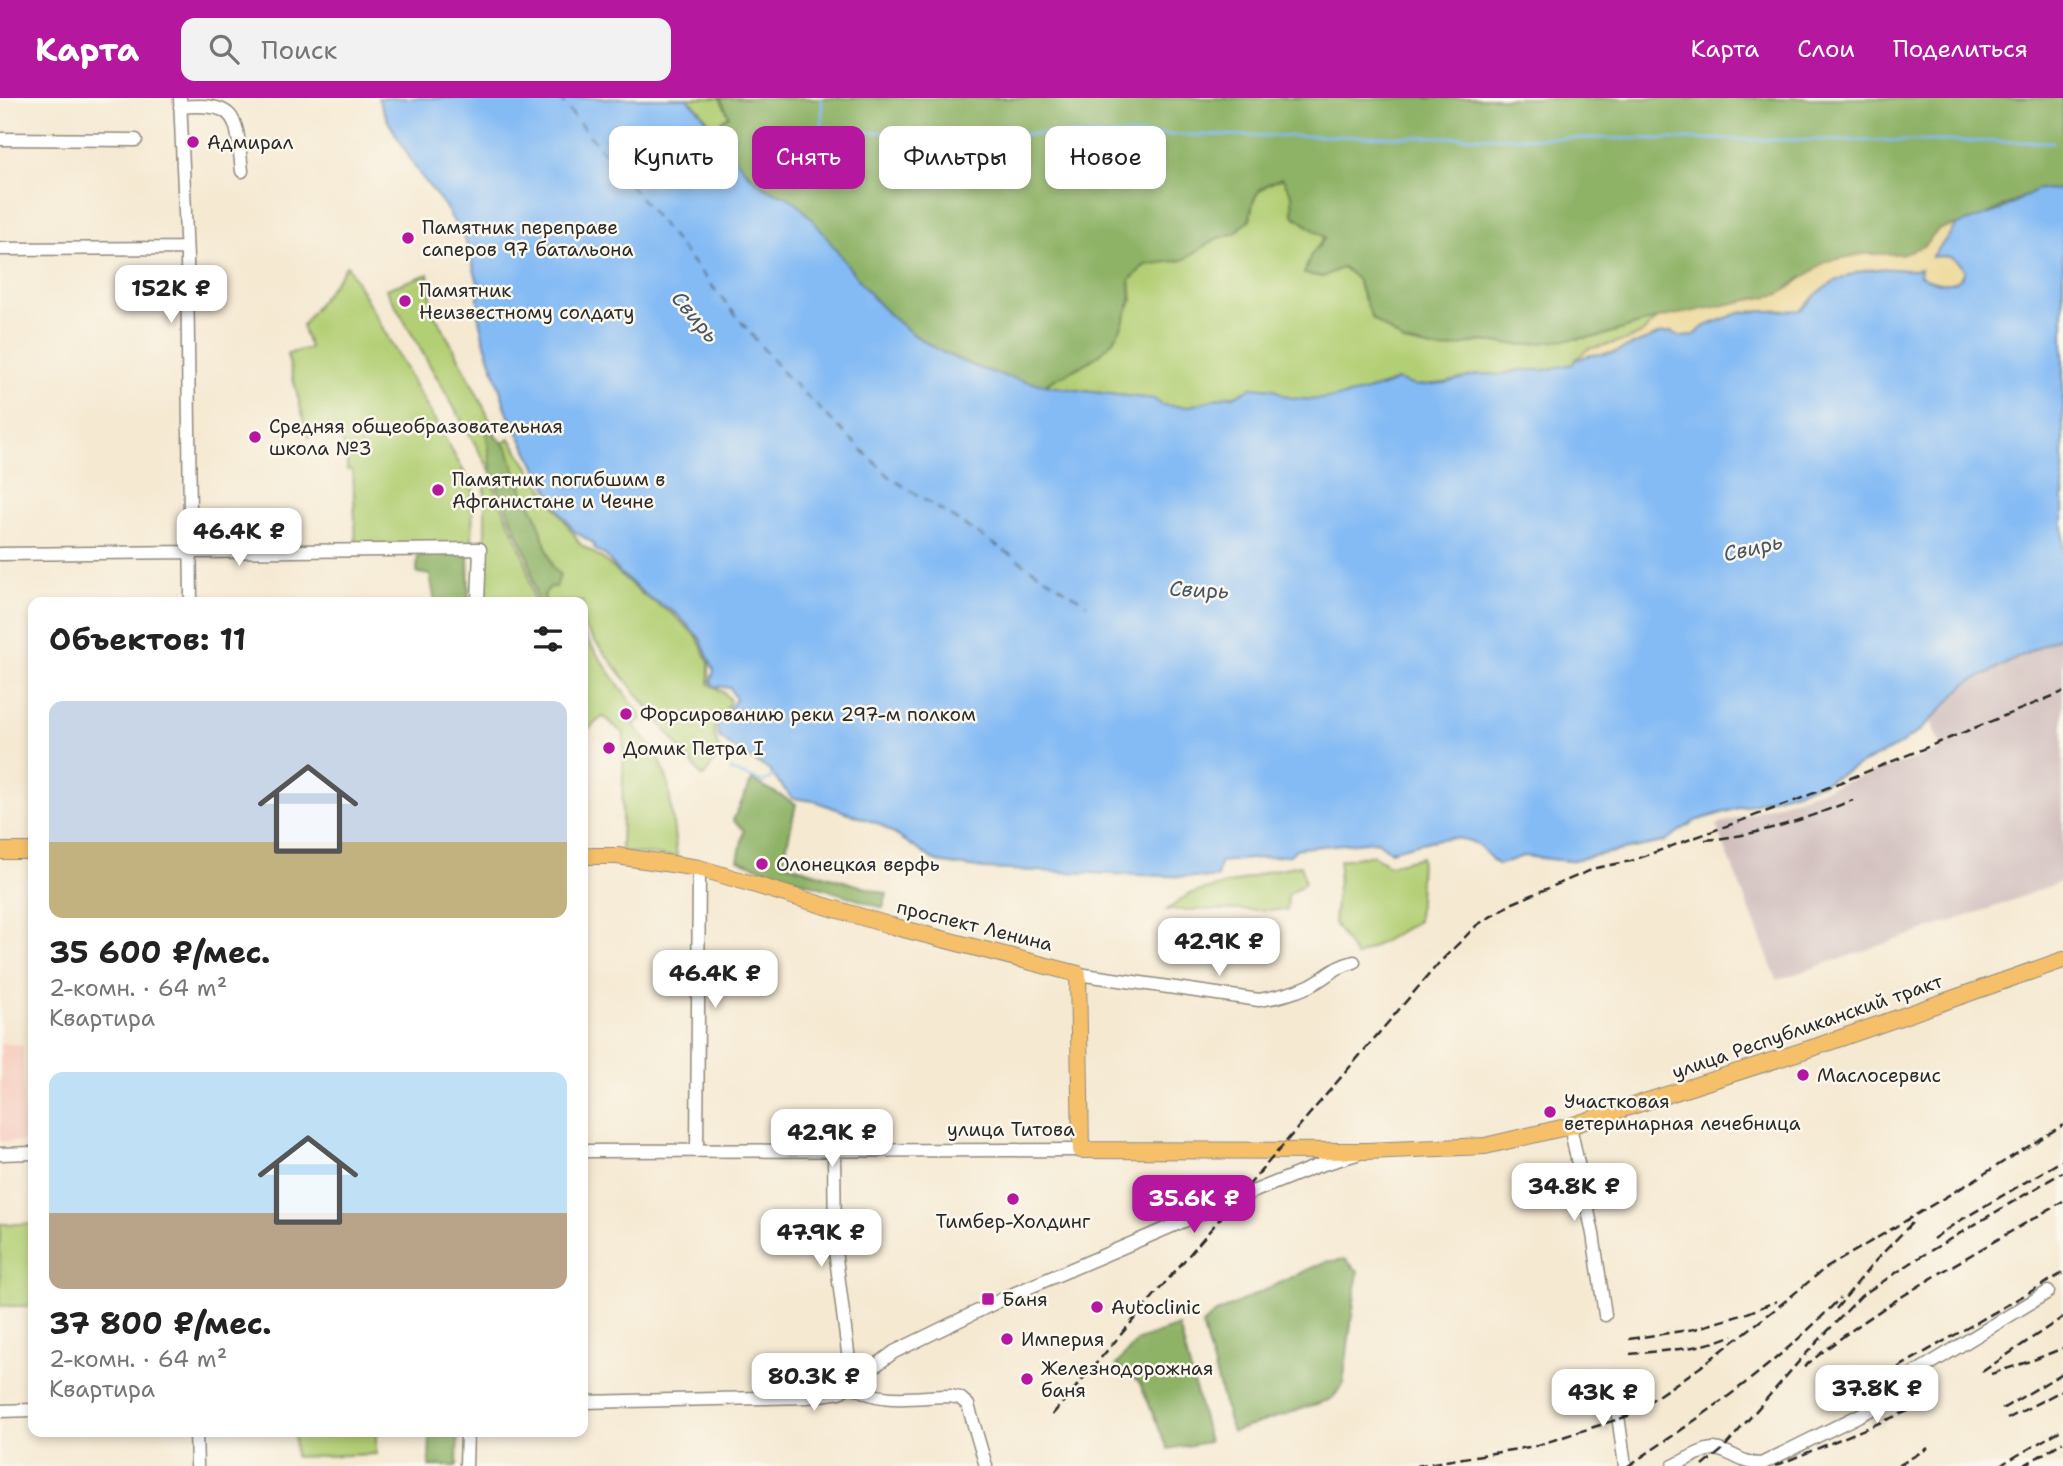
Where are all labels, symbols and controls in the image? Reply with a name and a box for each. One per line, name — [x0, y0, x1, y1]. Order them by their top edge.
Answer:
search box — [181, 18, 671, 81]
text: Карта — [35, 27, 139, 72]
icon: search — [205, 30, 243, 68]
text: Поиск — [261, 32, 337, 67]
text: Карта — [1691, 33, 1759, 65]
text: Слои — [1797, 33, 1855, 65]
text: Поделиться — [1893, 33, 2028, 65]
chip: Купить — [609, 126, 738, 189]
chip: Снять — [752, 126, 865, 189]
chip: Фильтры — [879, 126, 1031, 189]
chip: Новое — [1045, 126, 1166, 189]
place label: Адмирал — [207, 130, 294, 155]
marker: Адмирал — [185, 134, 201, 150]
place label: Памятник переправе саперов 97 батальона — [422, 215, 633, 262]
marker: Памятник переправе саперов 97 батальона — [400, 230, 416, 246]
pin: 152K ₽ — [114, 266, 228, 325]
text: 152K ₽ — [131, 273, 211, 303]
place label: Памятник Неизвестному солдату — [419, 278, 634, 325]
water label: Свирь — [665, 285, 725, 349]
marker: Памятник Неизвестному солдату — [397, 293, 413, 309]
place label: Средняя общеобразовательная школа №3 — [269, 414, 563, 461]
marker: Средняя общеобразовательная школа №3 — [247, 429, 263, 445]
place label: Памятник погибшим в Афганистане и Чечне — [452, 467, 665, 514]
marker: Памятник погибшим в Афганистане и Чечне — [430, 482, 446, 498]
pin: 46.4K ₽ — [174, 508, 304, 568]
text: 46.4K ₽ — [193, 516, 285, 546]
water label: Свирь — [1721, 528, 1785, 568]
water label: Свирь — [1168, 574, 1230, 606]
text: Объектов: 11 — [49, 619, 246, 660]
icon: filters — [529, 620, 567, 658]
place label: Форсированию реки 297-м полком — [640, 702, 976, 727]
marker: Форсированию реки 297-м полком — [618, 706, 634, 722]
place label: Домик Петра I — [623, 736, 764, 761]
marker: Домик Петра I — [601, 740, 617, 756]
icon: home — [245, 746, 371, 872]
place label: Олонецкая верфь — [776, 852, 940, 877]
marker: Олонецкая верфь — [754, 856, 770, 872]
street label: проспект Ленина — [894, 894, 1056, 957]
pin: 42.9K ₽ — [1154, 918, 1284, 978]
text: 42.9K ₽ — [1174, 926, 1264, 956]
text: 35 600 ₽/мес. — [49, 932, 270, 973]
pin: 46.4K ₽ — [650, 950, 780, 1010]
text: 46.4K ₽ — [669, 958, 761, 988]
street label: улица Республиканский тракт — [1668, 968, 1946, 1085]
text: 2-комн. · 64 m² — [49, 973, 227, 1003]
text: Квартира — [49, 1003, 155, 1033]
place label: Маслосервис — [1817, 1063, 1941, 1088]
marker: Маслосервис — [1795, 1067, 1811, 1083]
place label: Участковая ветеринарная лечебница — [1564, 1089, 1801, 1136]
marker: Участковая ветеринарная лечебница — [1542, 1104, 1558, 1120]
pin: 42.9K ₽ — [767, 1110, 897, 1169]
icon: home — [245, 1117, 371, 1243]
text: 42.9K ₽ — [787, 1117, 877, 1147]
street label: улица Титова — [947, 1117, 1075, 1142]
pin: 34.8K ₽ — [1509, 1164, 1639, 1223]
text: 34.8K ₽ — [1528, 1171, 1620, 1201]
pin: 35.6K ₽ — [1129, 1176, 1259, 1235]
text: 35.6K ₽ — [1148, 1183, 1240, 1213]
marker: Тимбер-Холдинг — [1005, 1191, 1021, 1207]
place label: Тимбер-Холдинг — [935, 1209, 1091, 1234]
pin: 47.9K ₽ — [756, 1210, 886, 1269]
text: 47.9K ₽ — [777, 1217, 865, 1247]
place label: Баня — [1002, 1287, 1048, 1312]
marker: Баня — [980, 1291, 996, 1307]
place label: Autoclinic — [1111, 1295, 1201, 1320]
marker: Autoclinic — [1089, 1299, 1105, 1315]
text: 37 800 ₽/мес. — [49, 1303, 272, 1344]
place label: Империя — [1021, 1327, 1104, 1352]
marker: Империя — [999, 1331, 1015, 1347]
text: 2-комн. · 64 m² — [49, 1344, 227, 1374]
pin: 80.3K ₽ — [749, 1354, 879, 1413]
place label: Железнодорожная баня — [1041, 1356, 1213, 1403]
text: 80.3K ₽ — [768, 1361, 860, 1391]
pin: 37.8K ₽ — [1812, 1366, 1942, 1425]
pin: 43K ₽ — [1554, 1370, 1652, 1429]
marker: Железнодорожная баня — [1019, 1371, 1035, 1387]
text: 37.8K ₽ — [1831, 1373, 1923, 1403]
text: Квартира — [49, 1374, 155, 1404]
text: 43K ₽ — [1568, 1377, 1638, 1407]

